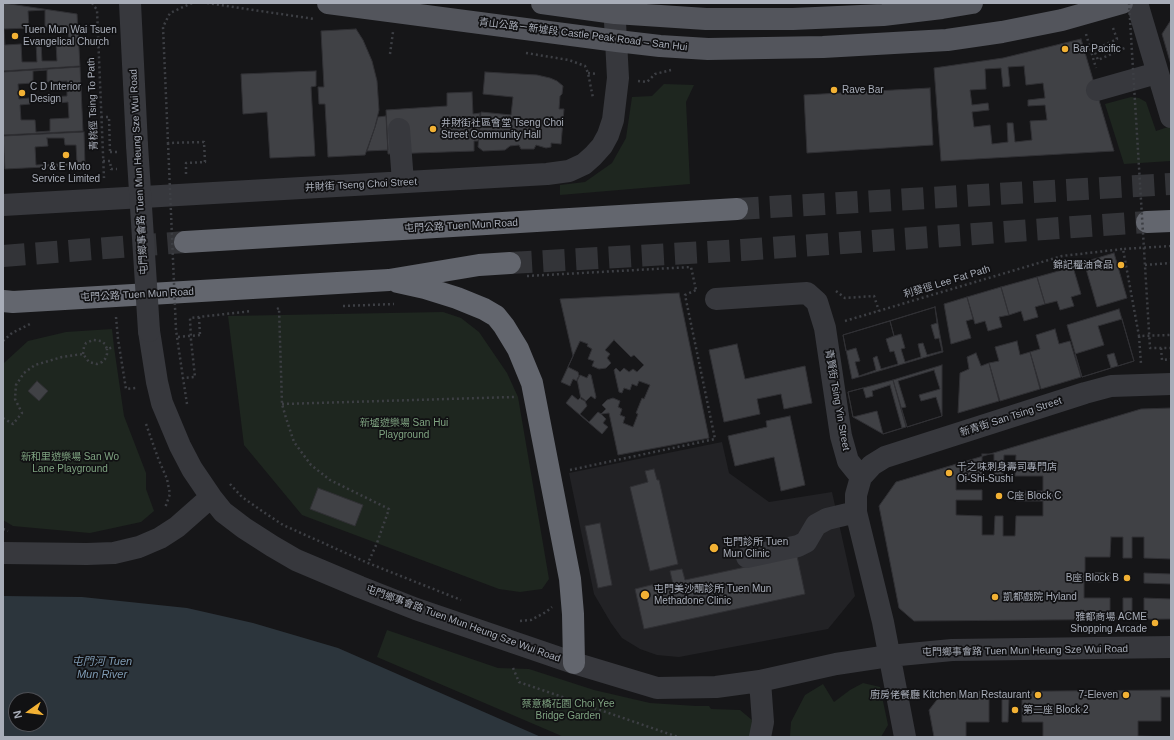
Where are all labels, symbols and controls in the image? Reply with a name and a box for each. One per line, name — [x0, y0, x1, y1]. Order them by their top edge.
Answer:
street label: 青山公路－新墟段 Castle Peak Road – San Hui — [478, 16, 688, 54]
place label: Tuen Mun Wai Tsuen Evangelical Church — [23, 24, 117, 48]
marker: Tuen Mun Wai Tsuen Evangelical Church — [10, 31, 20, 41]
place label: Bar Pacific — [1073, 43, 1121, 55]
marker: Bar Pacific — [1060, 44, 1070, 54]
street label: 青桃徑 Tsing To Path — [85, 57, 101, 151]
street label: 屯門鄉事會路 Tuen Mun Heung Sze Wui Road — [128, 69, 150, 275]
place label: C D Interior Design — [30, 81, 81, 104]
place label: Rave Bar — [842, 84, 884, 96]
marker: Rave Bar — [829, 85, 839, 95]
marker: C D Interior Design — [17, 88, 27, 98]
place label: 井財街社區會堂 Tseng Choi Street Community Hall — [441, 117, 564, 140]
marker: 井財街社區會堂 Tseng Choi Street Community Hall — [428, 124, 438, 134]
marker: J & E Moto Service Limited — [61, 150, 71, 160]
place label: J & E Moto Service Limited — [32, 161, 100, 184]
street label: 井財街 Tseng Choi Street — [305, 176, 417, 194]
street label: 屯門公路 Tuen Mun Road — [404, 217, 518, 235]
place label: 錦記糧油食品 — [1053, 259, 1113, 271]
marker: 錦記糧油食品 — [1116, 260, 1126, 270]
street label: 利發徑 Lee Fat Path — [902, 263, 992, 301]
street label: 屯門公路 Tuen Mun Road — [80, 286, 194, 304]
street label: 青賢街 Tsing Yin Street — [822, 349, 852, 451]
street label: 新青街 San Tsing Street — [959, 395, 1063, 439]
park label: 新墟遊樂場 San Hui Playground — [360, 417, 448, 440]
park label: 新和里遊樂場 San Wo Lane Playground — [21, 451, 119, 474]
place label: 千之味刺身壽司專門店 Oi-Shi-Sushi — [957, 461, 1057, 484]
marker: 千之味刺身壽司專門店 Oi-Shi-Sushi — [944, 468, 954, 478]
place label: C座 Block C — [1007, 490, 1061, 502]
marker: C座 Block C — [994, 491, 1004, 501]
place label: 屯門診所 Tuen Mun Clinic — [723, 536, 788, 560]
marker: 屯門診所 Tuen Mun Clinic — [708, 542, 720, 554]
place label: B座 Block B — [1066, 572, 1119, 584]
marker: B座 Block B — [1122, 573, 1132, 583]
street label: 屯門鄉事會路 Tuen Mun Heung Sze Wui Road — [364, 583, 562, 665]
place label: 屯門美沙酮診所 Tuen Mun Methadone Clinic — [654, 583, 771, 606]
marker: 屯門美沙酮診所 Tuen Mun Methadone Clinic — [639, 589, 651, 601]
place label: 凱都戲院 Hyland — [1003, 591, 1077, 603]
marker: 凱都戲院 Hyland — [990, 592, 1000, 602]
place label: 雅都商場 ACME Shopping Arcade — [1070, 611, 1147, 634]
marker: 雅都商場 ACME Shopping Arcade — [1150, 618, 1160, 628]
street label: 屯門鄉事會路 Tuen Mun Heung Sze Wui Road — [922, 643, 1128, 659]
water label: 屯門河 Tuen Mun River — [72, 655, 132, 681]
place label: 廚房佬餐廳 Kitchen Man Restaurant — [870, 689, 1030, 701]
place label: 7-Eleven — [1079, 689, 1118, 701]
marker: 廚房佬餐廳 Kitchen Man Restaurant — [1033, 690, 1043, 700]
marker: 7-Eleven — [1121, 690, 1131, 700]
north arrow — [8, 692, 48, 732]
park label: 蔡意橋花園 Choi Yee Bridge Garden — [522, 698, 614, 722]
place label: 第二座 Block 2 — [1023, 704, 1089, 716]
marker: 第二座 Block 2 — [1010, 705, 1020, 715]
text: N — [11, 709, 24, 720]

